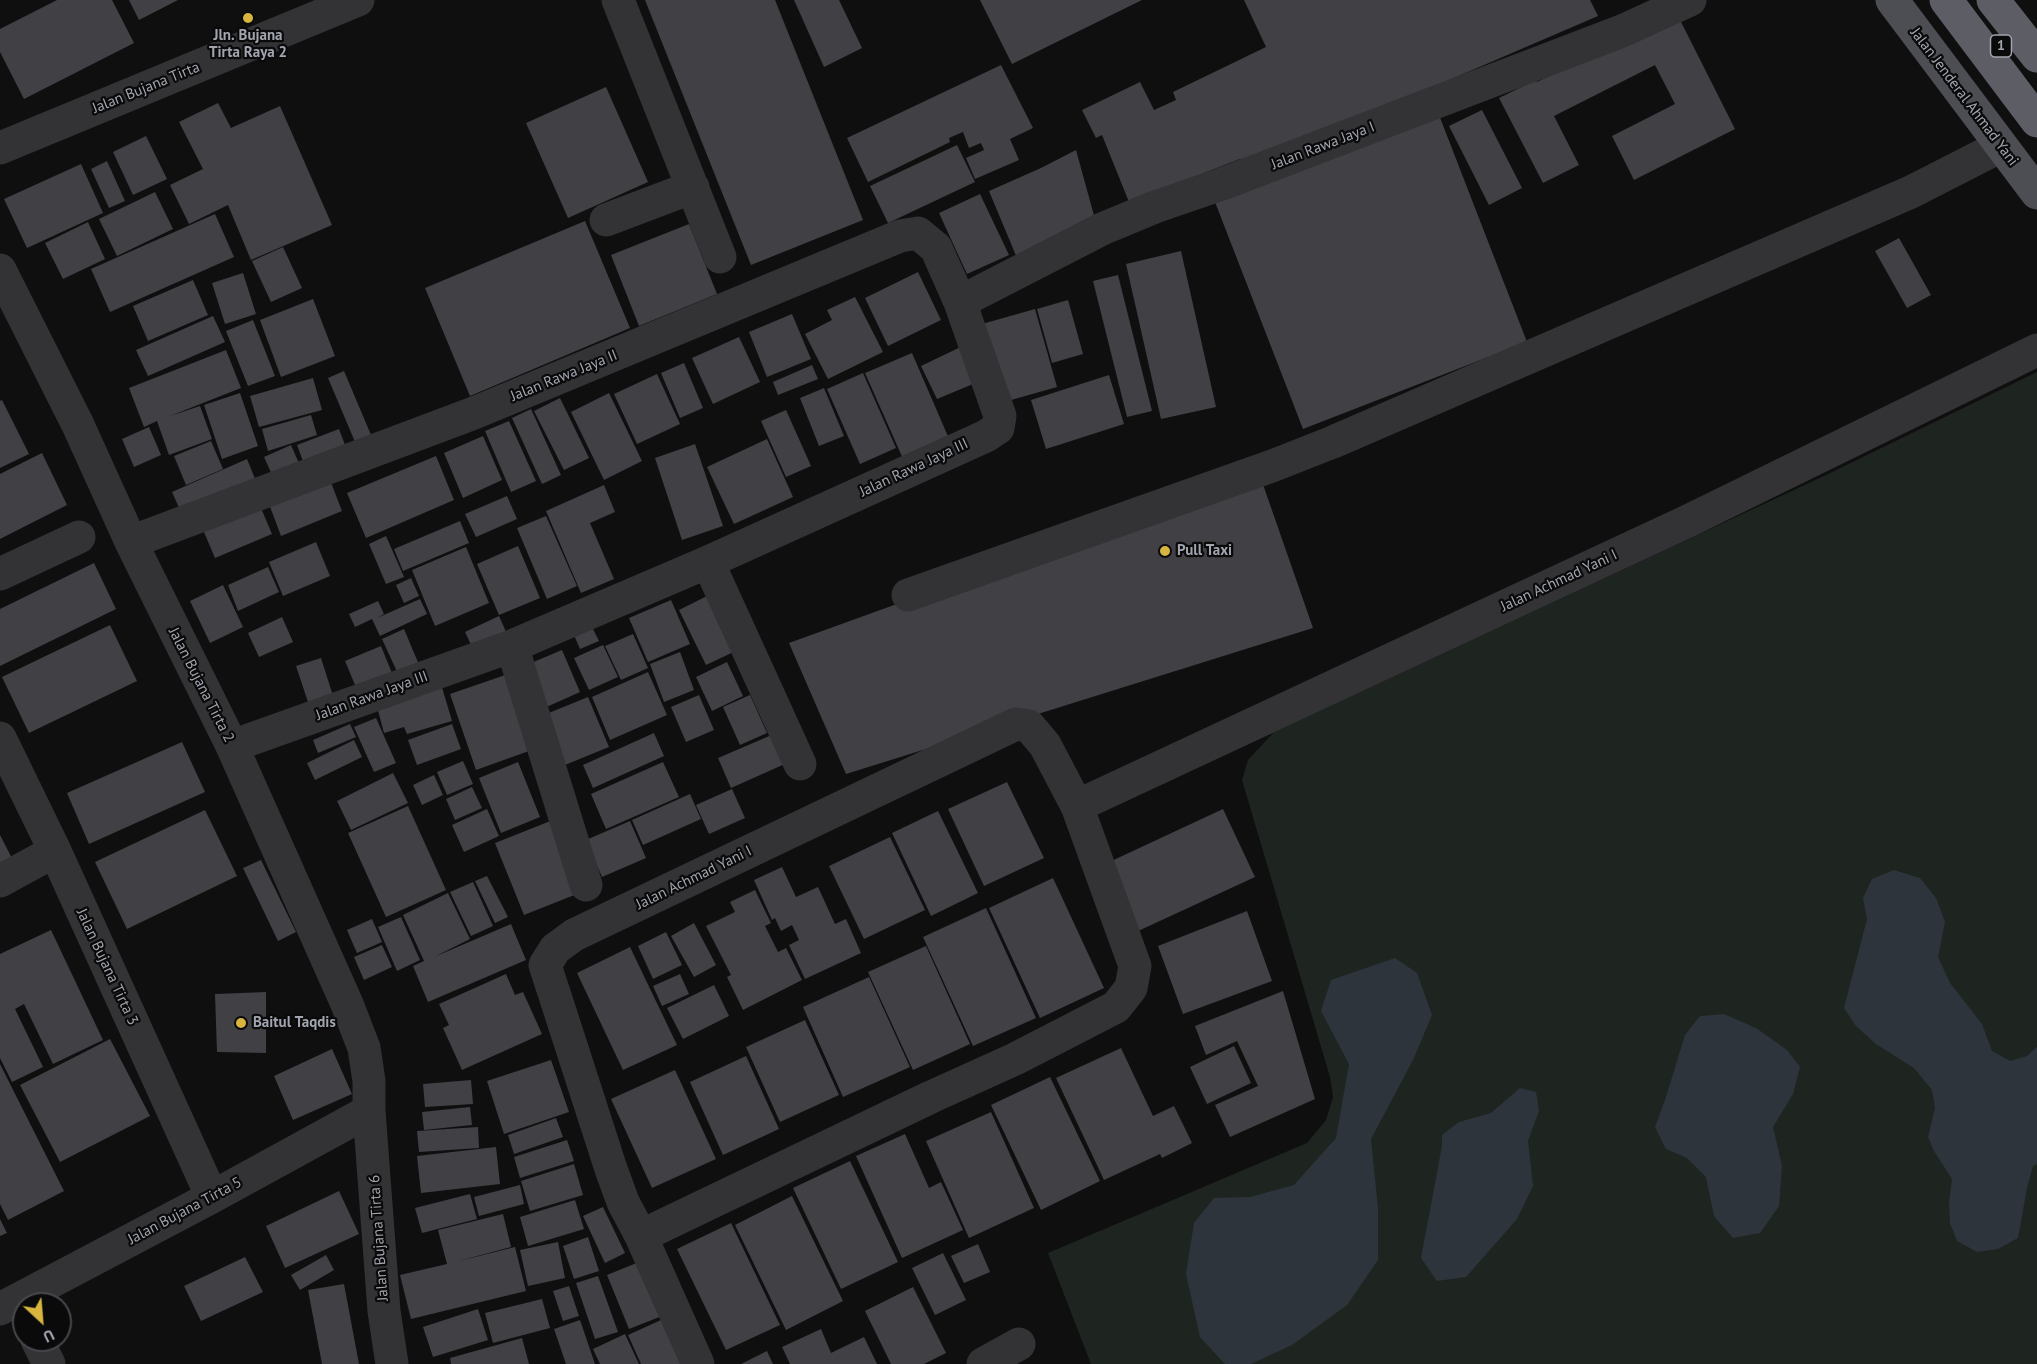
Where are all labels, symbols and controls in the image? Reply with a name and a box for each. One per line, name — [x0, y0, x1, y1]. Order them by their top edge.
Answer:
marker: Jln. Bujana Tirta Raya 2 — [241, 11, 255, 25]
street label: Jalan Jenderal Ahmad Yani — [1906, 24, 2022, 170]
place label: Jln. Bujana Tirta Raya 2 — [209, 27, 287, 62]
road number: 1 — [1990, 35, 2012, 57]
street label: Jalan Bujana Tirta — [90, 58, 202, 118]
street label: Jalan Rawa Jaya I — [1269, 118, 1377, 174]
street label: Jalan Rawa Jaya II — [508, 346, 620, 406]
street label: Jalan Rawa Jaya III — [857, 435, 971, 501]
place label: Pull Taxi — [1177, 542, 1232, 560]
marker: Pull Taxi — [1158, 544, 1172, 558]
street label: Jalan Achmad Yani I — [1498, 546, 1620, 616]
street label: Jalan Bujana Tirta 2 — [164, 625, 238, 745]
street label: Jalan Rawa Jaya III — [314, 667, 430, 725]
street label: Jalan Achmad Yani I — [633, 842, 755, 914]
street label: Jalan Bujana Tirta 3 — [72, 906, 142, 1028]
place label: Baitul Taqdis — [253, 1014, 336, 1032]
marker: Baitul Taqdis — [234, 1016, 248, 1030]
street label: Jalan Bujana Tirta 5 — [125, 1173, 245, 1249]
street label: Jalan Bujana Tirta 6 — [366, 1174, 392, 1302]
north arrow — [12, 1292, 72, 1352]
text: U — [40, 1325, 58, 1348]

